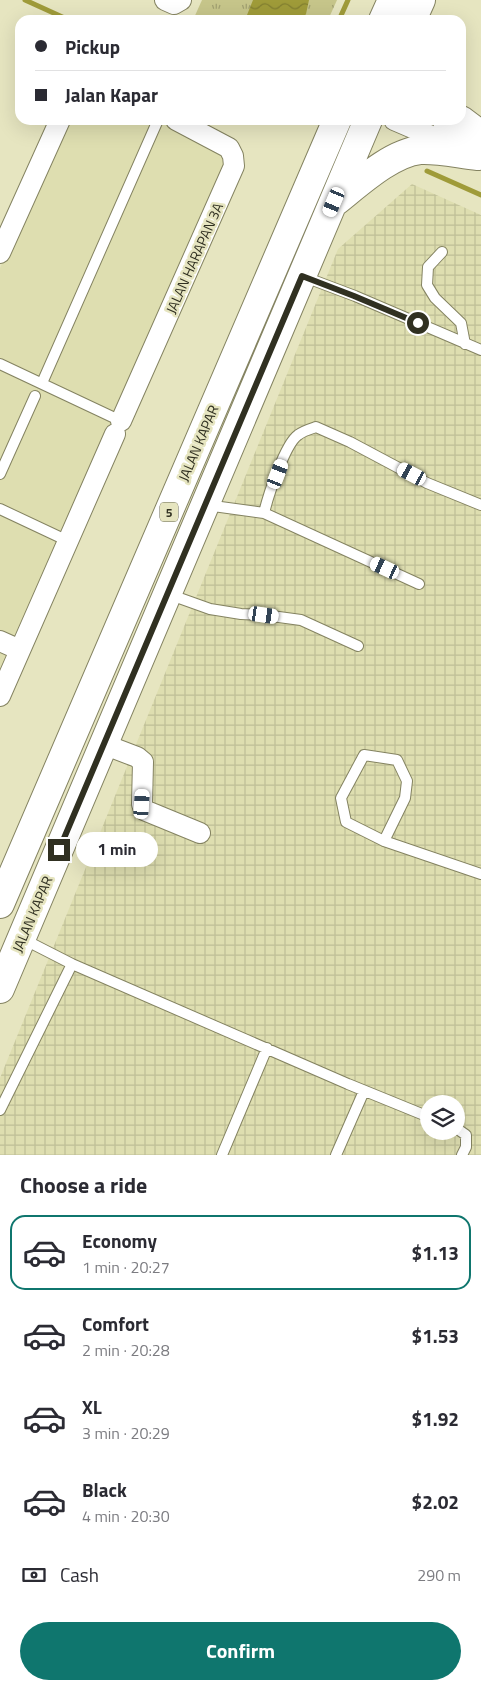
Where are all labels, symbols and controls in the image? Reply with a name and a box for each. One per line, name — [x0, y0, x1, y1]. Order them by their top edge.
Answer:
text: Pickup — [65, 32, 120, 61]
text: Jalan Kapar — [65, 80, 158, 109]
car — [321, 185, 346, 219]
street label: JALAN HARAPAN 3A — [160, 199, 228, 317]
route start — [407, 312, 429, 334]
street label: JALAN KAPAR — [172, 402, 224, 484]
car — [265, 457, 290, 491]
car — [395, 460, 428, 488]
road number: 5 — [160, 502, 178, 522]
car — [368, 555, 401, 581]
car — [248, 605, 279, 625]
car — [133, 789, 150, 819]
callout: 1 min — [76, 832, 159, 868]
text: 1 min — [98, 837, 136, 861]
route end — [48, 839, 70, 861]
street label: JALAN KAPAR — [6, 873, 58, 955]
map controls — [420, 1095, 465, 1140]
button: layers — [420, 1095, 465, 1140]
text: Choose a ride — [20, 1168, 147, 1202]
text: Economy — [82, 1226, 157, 1255]
icon: car — [22, 1230, 67, 1275]
text: $1.13 — [412, 1238, 459, 1267]
text: 1 min · 20:27 — [82, 1255, 170, 1279]
text: Comfort — [82, 1309, 149, 1338]
icon: car — [22, 1313, 67, 1358]
text: $1.53 — [412, 1321, 459, 1350]
text: 2 min · 20:28 — [82, 1338, 170, 1362]
text: XL — [82, 1392, 102, 1421]
icon: car — [22, 1396, 67, 1441]
text: $1.92 — [412, 1404, 459, 1433]
text: 3 min · 20:29 — [82, 1421, 170, 1445]
text: Black — [82, 1475, 127, 1504]
icon: car — [22, 1479, 67, 1524]
text: $2.02 — [412, 1487, 459, 1516]
text: 4 min · 20:30 — [82, 1504, 170, 1528]
text: Cash — [60, 1560, 99, 1589]
icon: cash — [20, 1561, 48, 1589]
text: 290 m — [417, 1563, 461, 1587]
button: Confirm — [20, 1622, 461, 1680]

